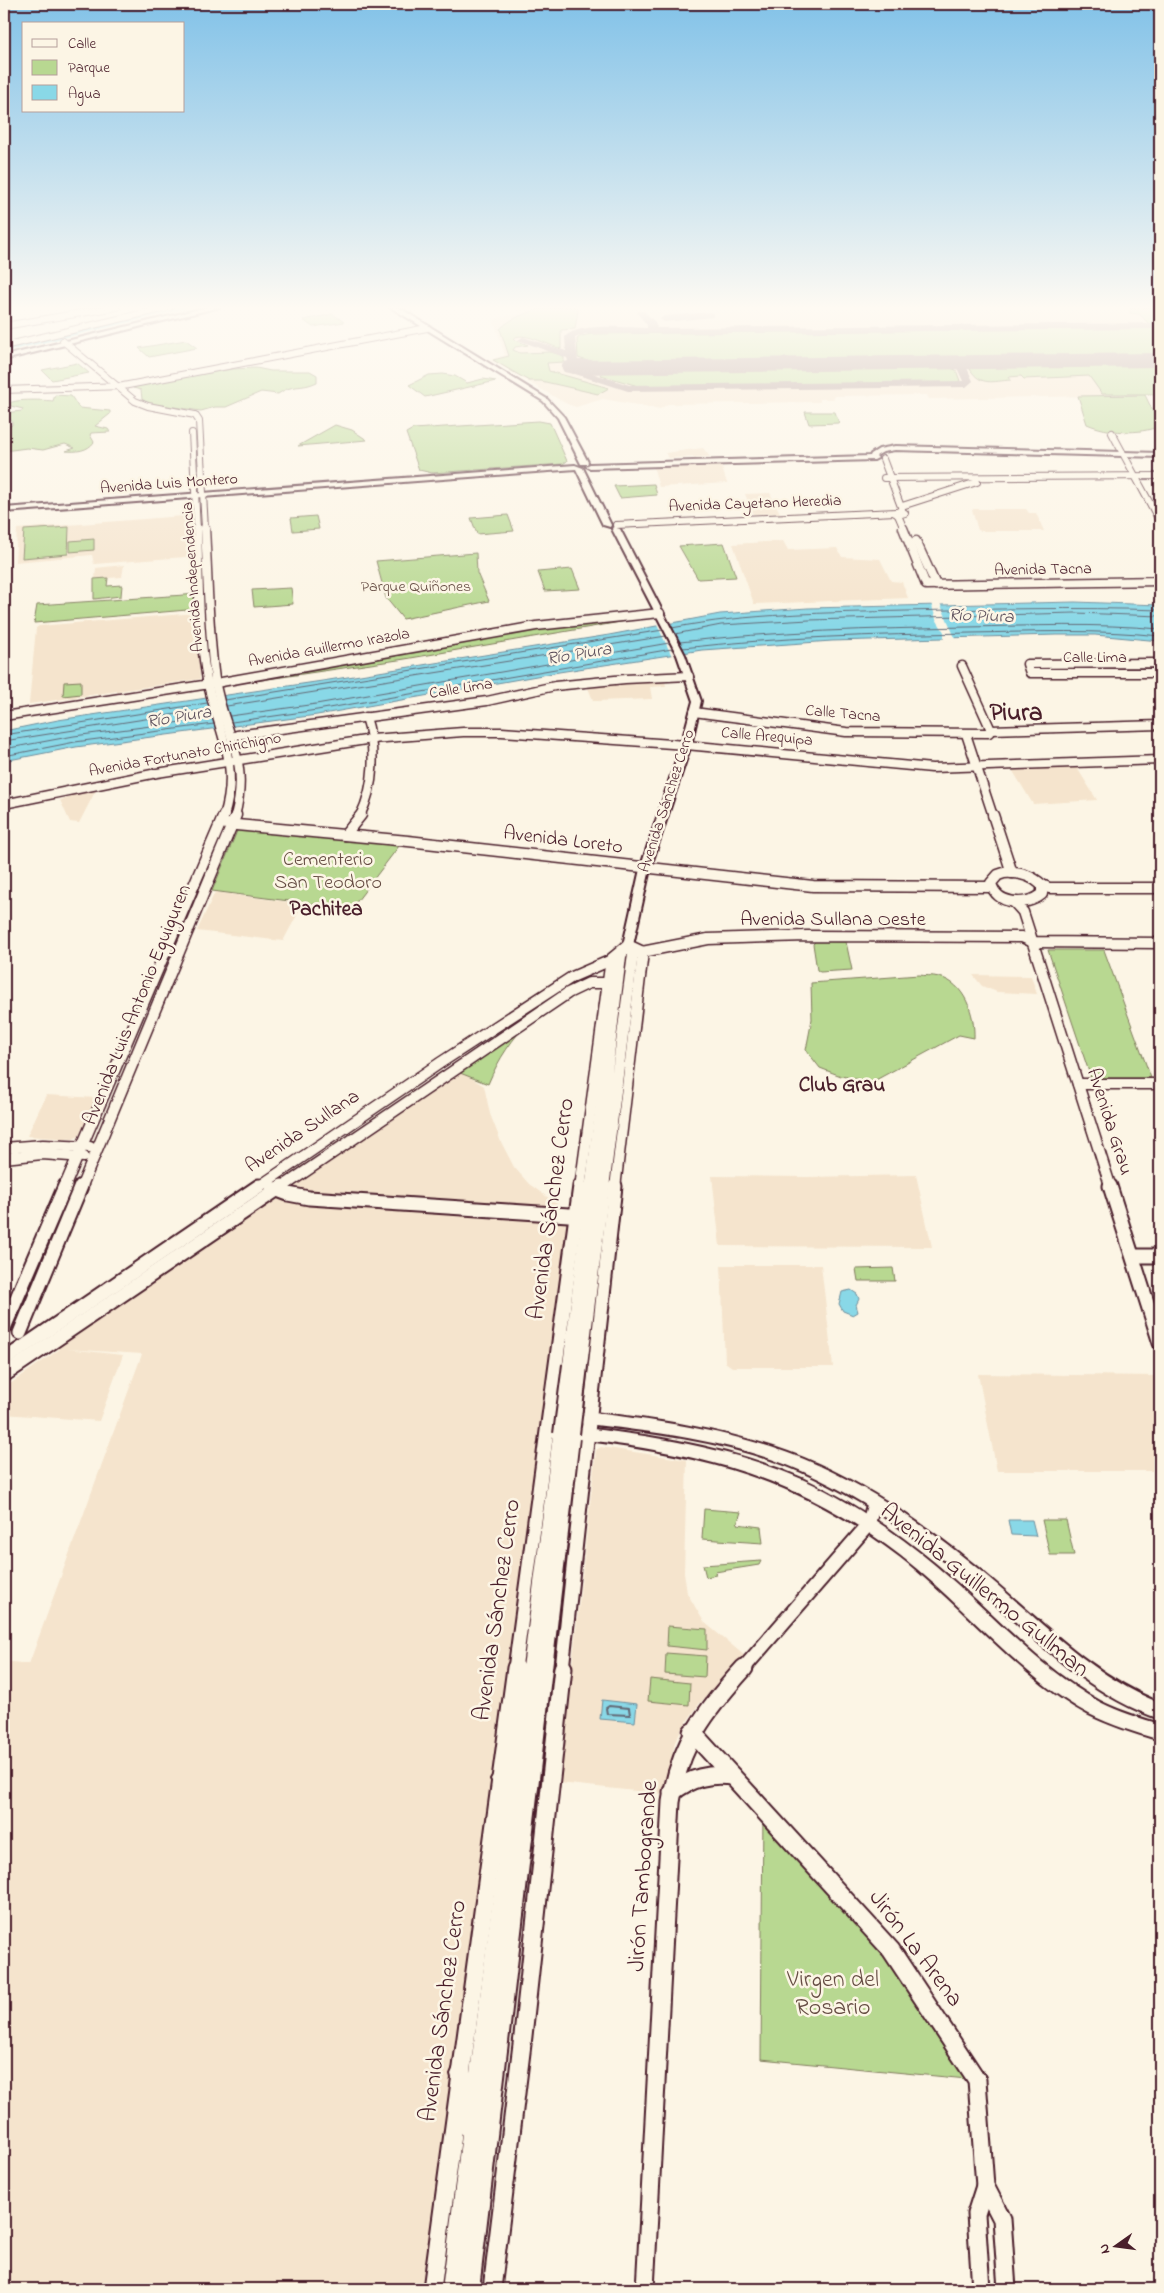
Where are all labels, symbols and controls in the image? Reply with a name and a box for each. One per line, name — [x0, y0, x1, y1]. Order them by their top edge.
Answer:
legend — [22, 22, 185, 112]
text: Calle — [68, 33, 96, 55]
text: Parque — [68, 57, 110, 79]
text: Agua — [68, 83, 101, 106]
street label: Avenida Luis Montero — [99, 467, 239, 501]
street label: Avenida Cayetano Heredia — [668, 489, 842, 519]
street label: Avenida Independencia — [176, 501, 210, 653]
street label: Avenida Tacna — [994, 557, 1092, 583]
park label: Parque Quiñones — [361, 575, 471, 599]
water label: Río Piura — [948, 603, 1014, 631]
street label: Avenida Guillermo Irazola — [246, 622, 412, 674]
water label: Río Piura — [545, 637, 613, 673]
street label: Calle Lima — [1063, 646, 1127, 670]
street label: Calle Lima — [428, 672, 494, 706]
district label: Piura — [990, 696, 1042, 732]
street label: Calle Tacna — [804, 699, 882, 729]
water label: Río Piura — [145, 700, 213, 736]
street label: Calle Arequipa — [720, 721, 814, 753]
street label: Avenida Fortunato Chirichigno — [87, 726, 283, 784]
street label: Avenida Sánchez Cerro — [633, 726, 701, 876]
street label: Avenida Loreto — [502, 819, 624, 863]
park label: Cementerio San Teodoro — [274, 846, 382, 898]
street label: Avenida Luis Antonio Eguiguren — [76, 880, 201, 1130]
district label: Pachitea — [289, 895, 363, 925]
street label: Avenida Sullana Oeste — [740, 906, 926, 935]
street label: Avenida Grau — [1078, 1065, 1140, 1179]
district label: Club Grau — [799, 1071, 885, 1101]
street label: Avenida Sullana — [240, 1083, 366, 1181]
street label: Avenida Sánchez Cerro — [519, 1096, 585, 1322]
street label: Avenida Guillermo Gullman — [872, 1495, 1096, 1687]
street label: Avenida Sánchez Cerro — [465, 1497, 531, 1723]
street label: Jirón Tambogrande — [620, 1779, 668, 1973]
street label: Jirón La Arena — [859, 1883, 971, 2015]
street label: Avenida Sánchez Cerro — [411, 1898, 477, 2124]
park label: Virgen del Rosario — [786, 1963, 879, 2026]
north arrow — [1092, 2220, 1142, 2270]
text: N — [1094, 2242, 1116, 2256]

